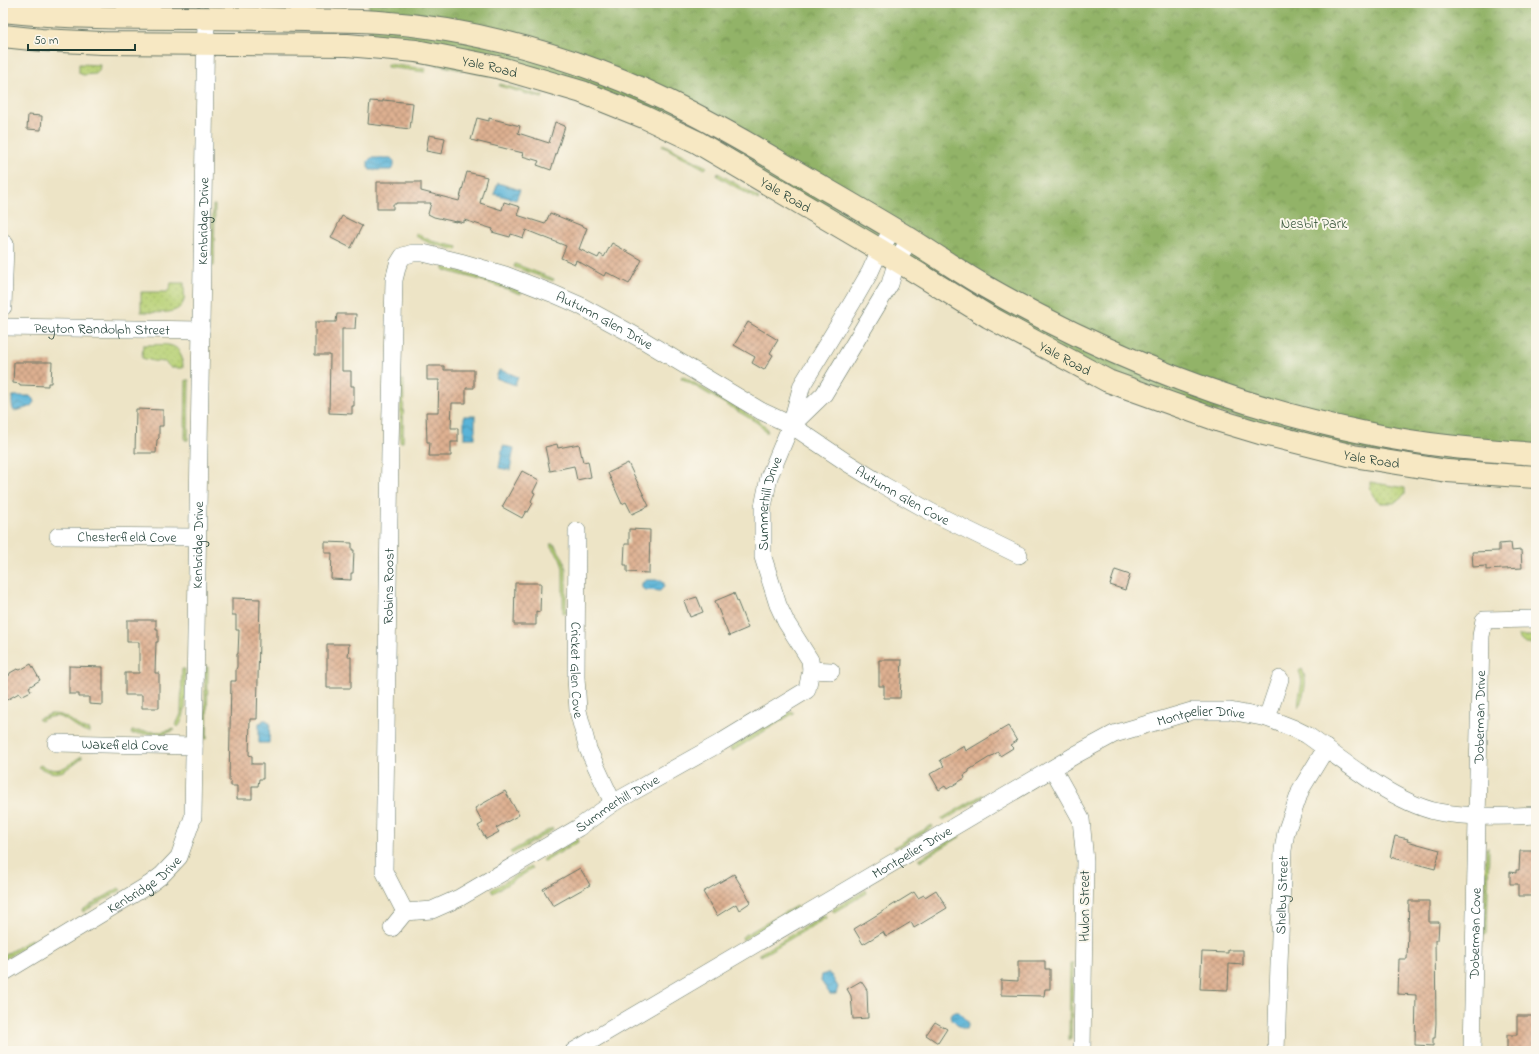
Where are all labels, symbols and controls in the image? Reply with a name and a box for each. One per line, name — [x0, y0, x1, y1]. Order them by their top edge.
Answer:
scale bar — [28, 26, 135, 52]
text: 50 m — [34, 32, 58, 50]
street label: Yale Road — [460, 51, 520, 85]
street label: Yale Road — [755, 172, 815, 219]
street label: Kenbridge Drive — [193, 176, 216, 265]
park label: Nesbit Park — [1281, 214, 1348, 235]
street label: Autumn Glen Drive — [552, 287, 657, 356]
street label: Peyton Randolph Street — [34, 318, 170, 342]
street label: Yale Road — [1034, 337, 1094, 382]
street label: Yale Road — [1341, 445, 1401, 475]
street label: Summerhill Drive — [754, 453, 789, 551]
street label: Autumn Glen Cove — [851, 461, 953, 532]
street label: Kenbridge Drive — [188, 500, 211, 589]
street label: Chesterfield Cove — [77, 527, 177, 549]
street label: Robins Roost — [379, 548, 401, 624]
street label: Cricket Glen Cove — [564, 622, 589, 722]
street label: Doberman Drive — [1469, 670, 1492, 765]
street label: Montpelier Drive — [1155, 702, 1247, 733]
street label: Wakefield Cove — [81, 735, 169, 757]
street label: Summerhill Drive — [571, 770, 664, 839]
street label: Montpelier Drive — [868, 821, 957, 885]
street label: Kenbridge Drive — [104, 851, 188, 919]
street label: Shelby Street — [1271, 855, 1295, 935]
street label: Hulon Street — [1075, 870, 1096, 942]
street label: Doberman Cove — [1465, 887, 1488, 980]

